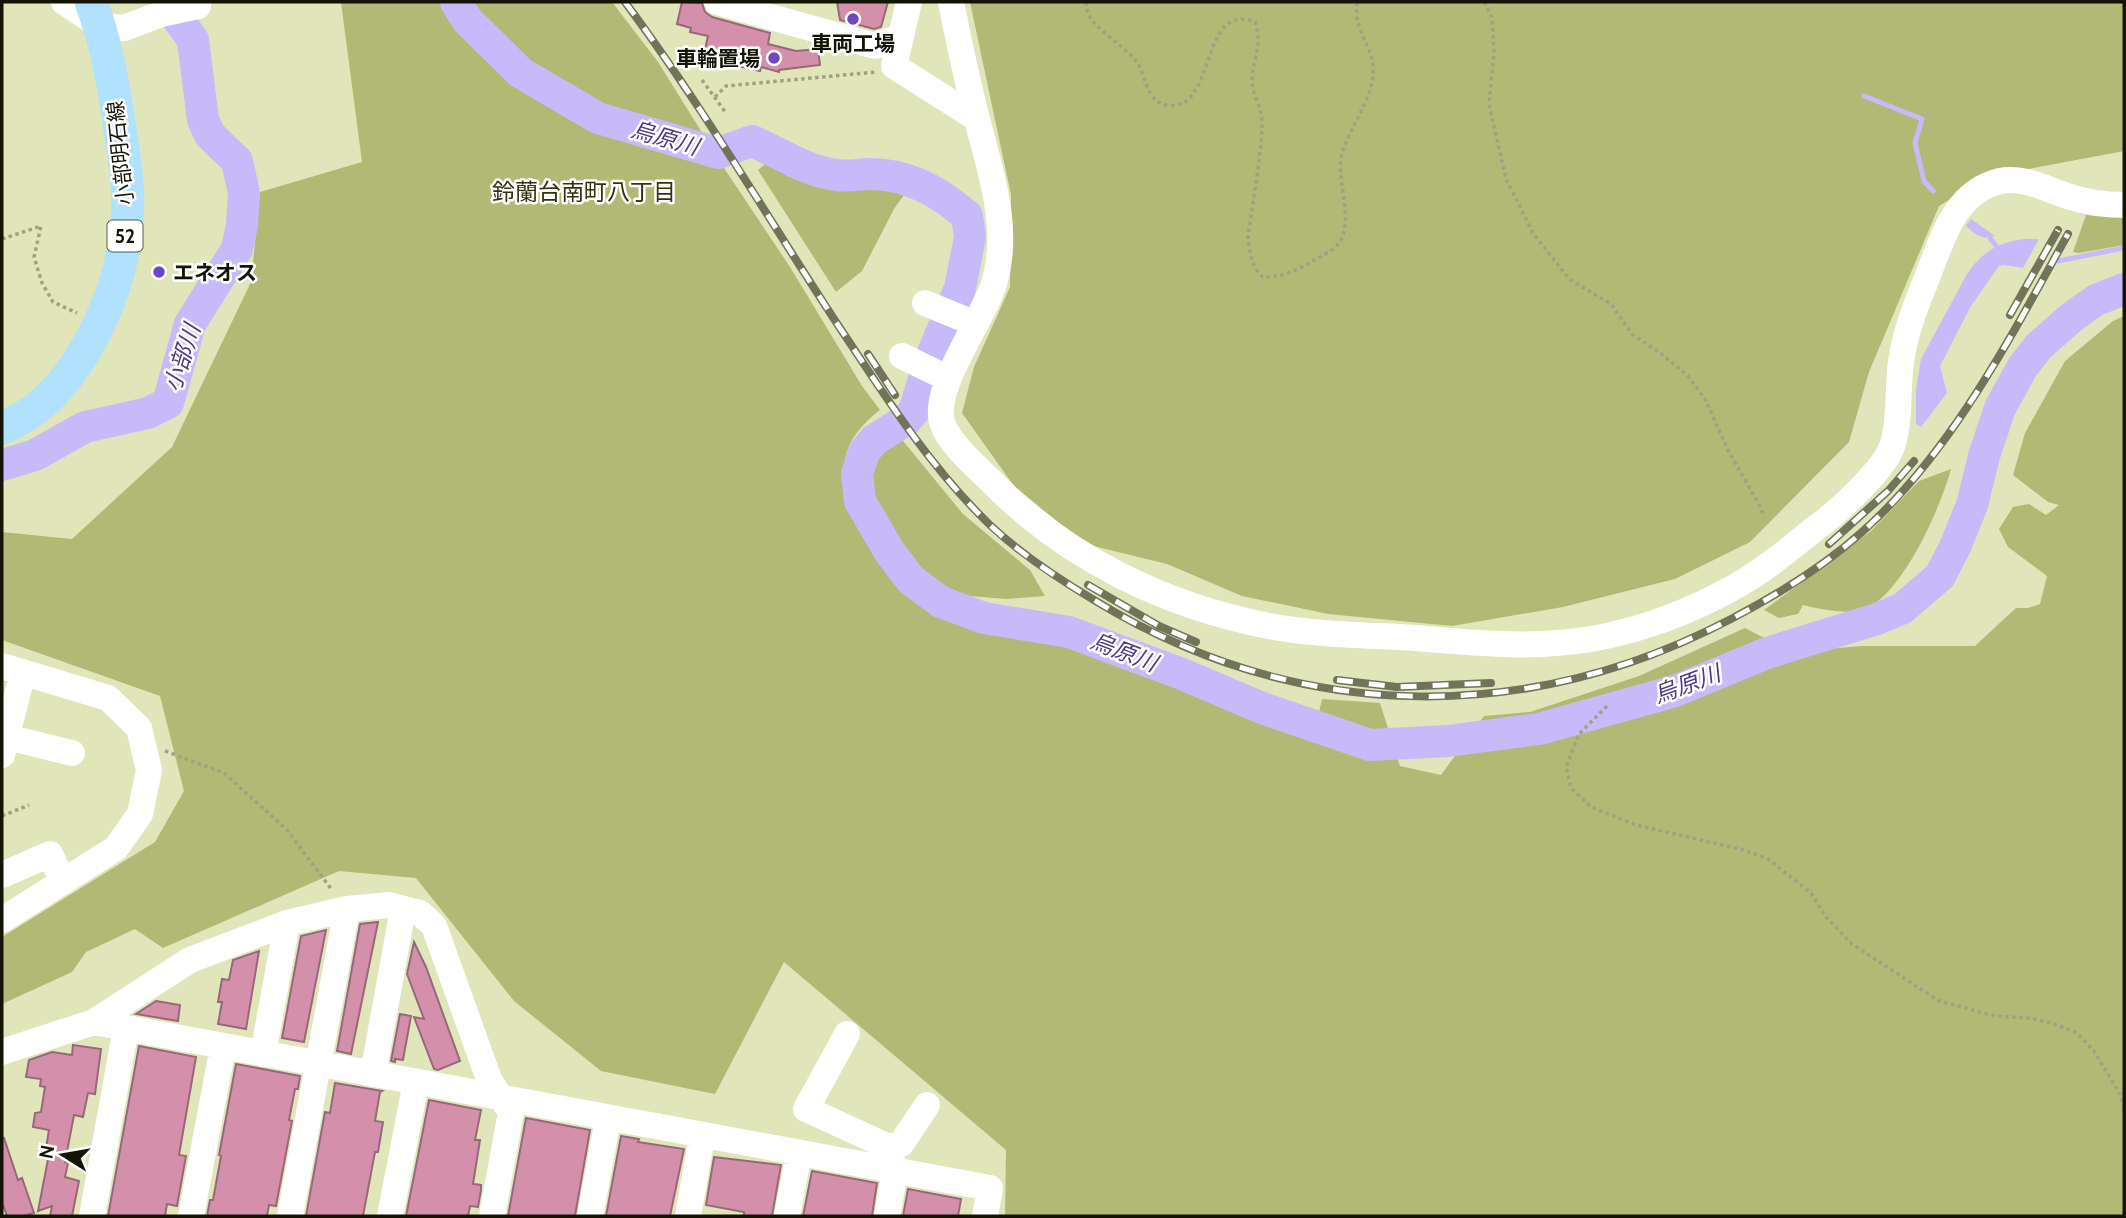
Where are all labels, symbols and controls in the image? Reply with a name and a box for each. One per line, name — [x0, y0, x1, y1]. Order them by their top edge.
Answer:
marker: 車両工場 — [845, 11, 861, 27]
place label: 車両工場 — [811, 31, 895, 56]
place label: 車輪置場 — [676, 46, 760, 71]
marker: 車輪置場 — [766, 50, 782, 66]
street label: 小部明石線 — [102, 99, 138, 207]
water label: 烏原川 — [628, 115, 705, 162]
district label: 鈴蘭台南町八丁目 — [492, 178, 676, 206]
road number: 52 — [108, 220, 142, 252]
place label: エネオス — [173, 260, 257, 285]
marker: エネオス — [151, 264, 167, 280]
water label: 小部川 — [158, 318, 207, 395]
water label: 烏原川 — [1087, 627, 1164, 679]
water label: 烏原川 — [1650, 658, 1727, 709]
north arrow — [28, 1120, 98, 1190]
text: N — [34, 1143, 59, 1161]

